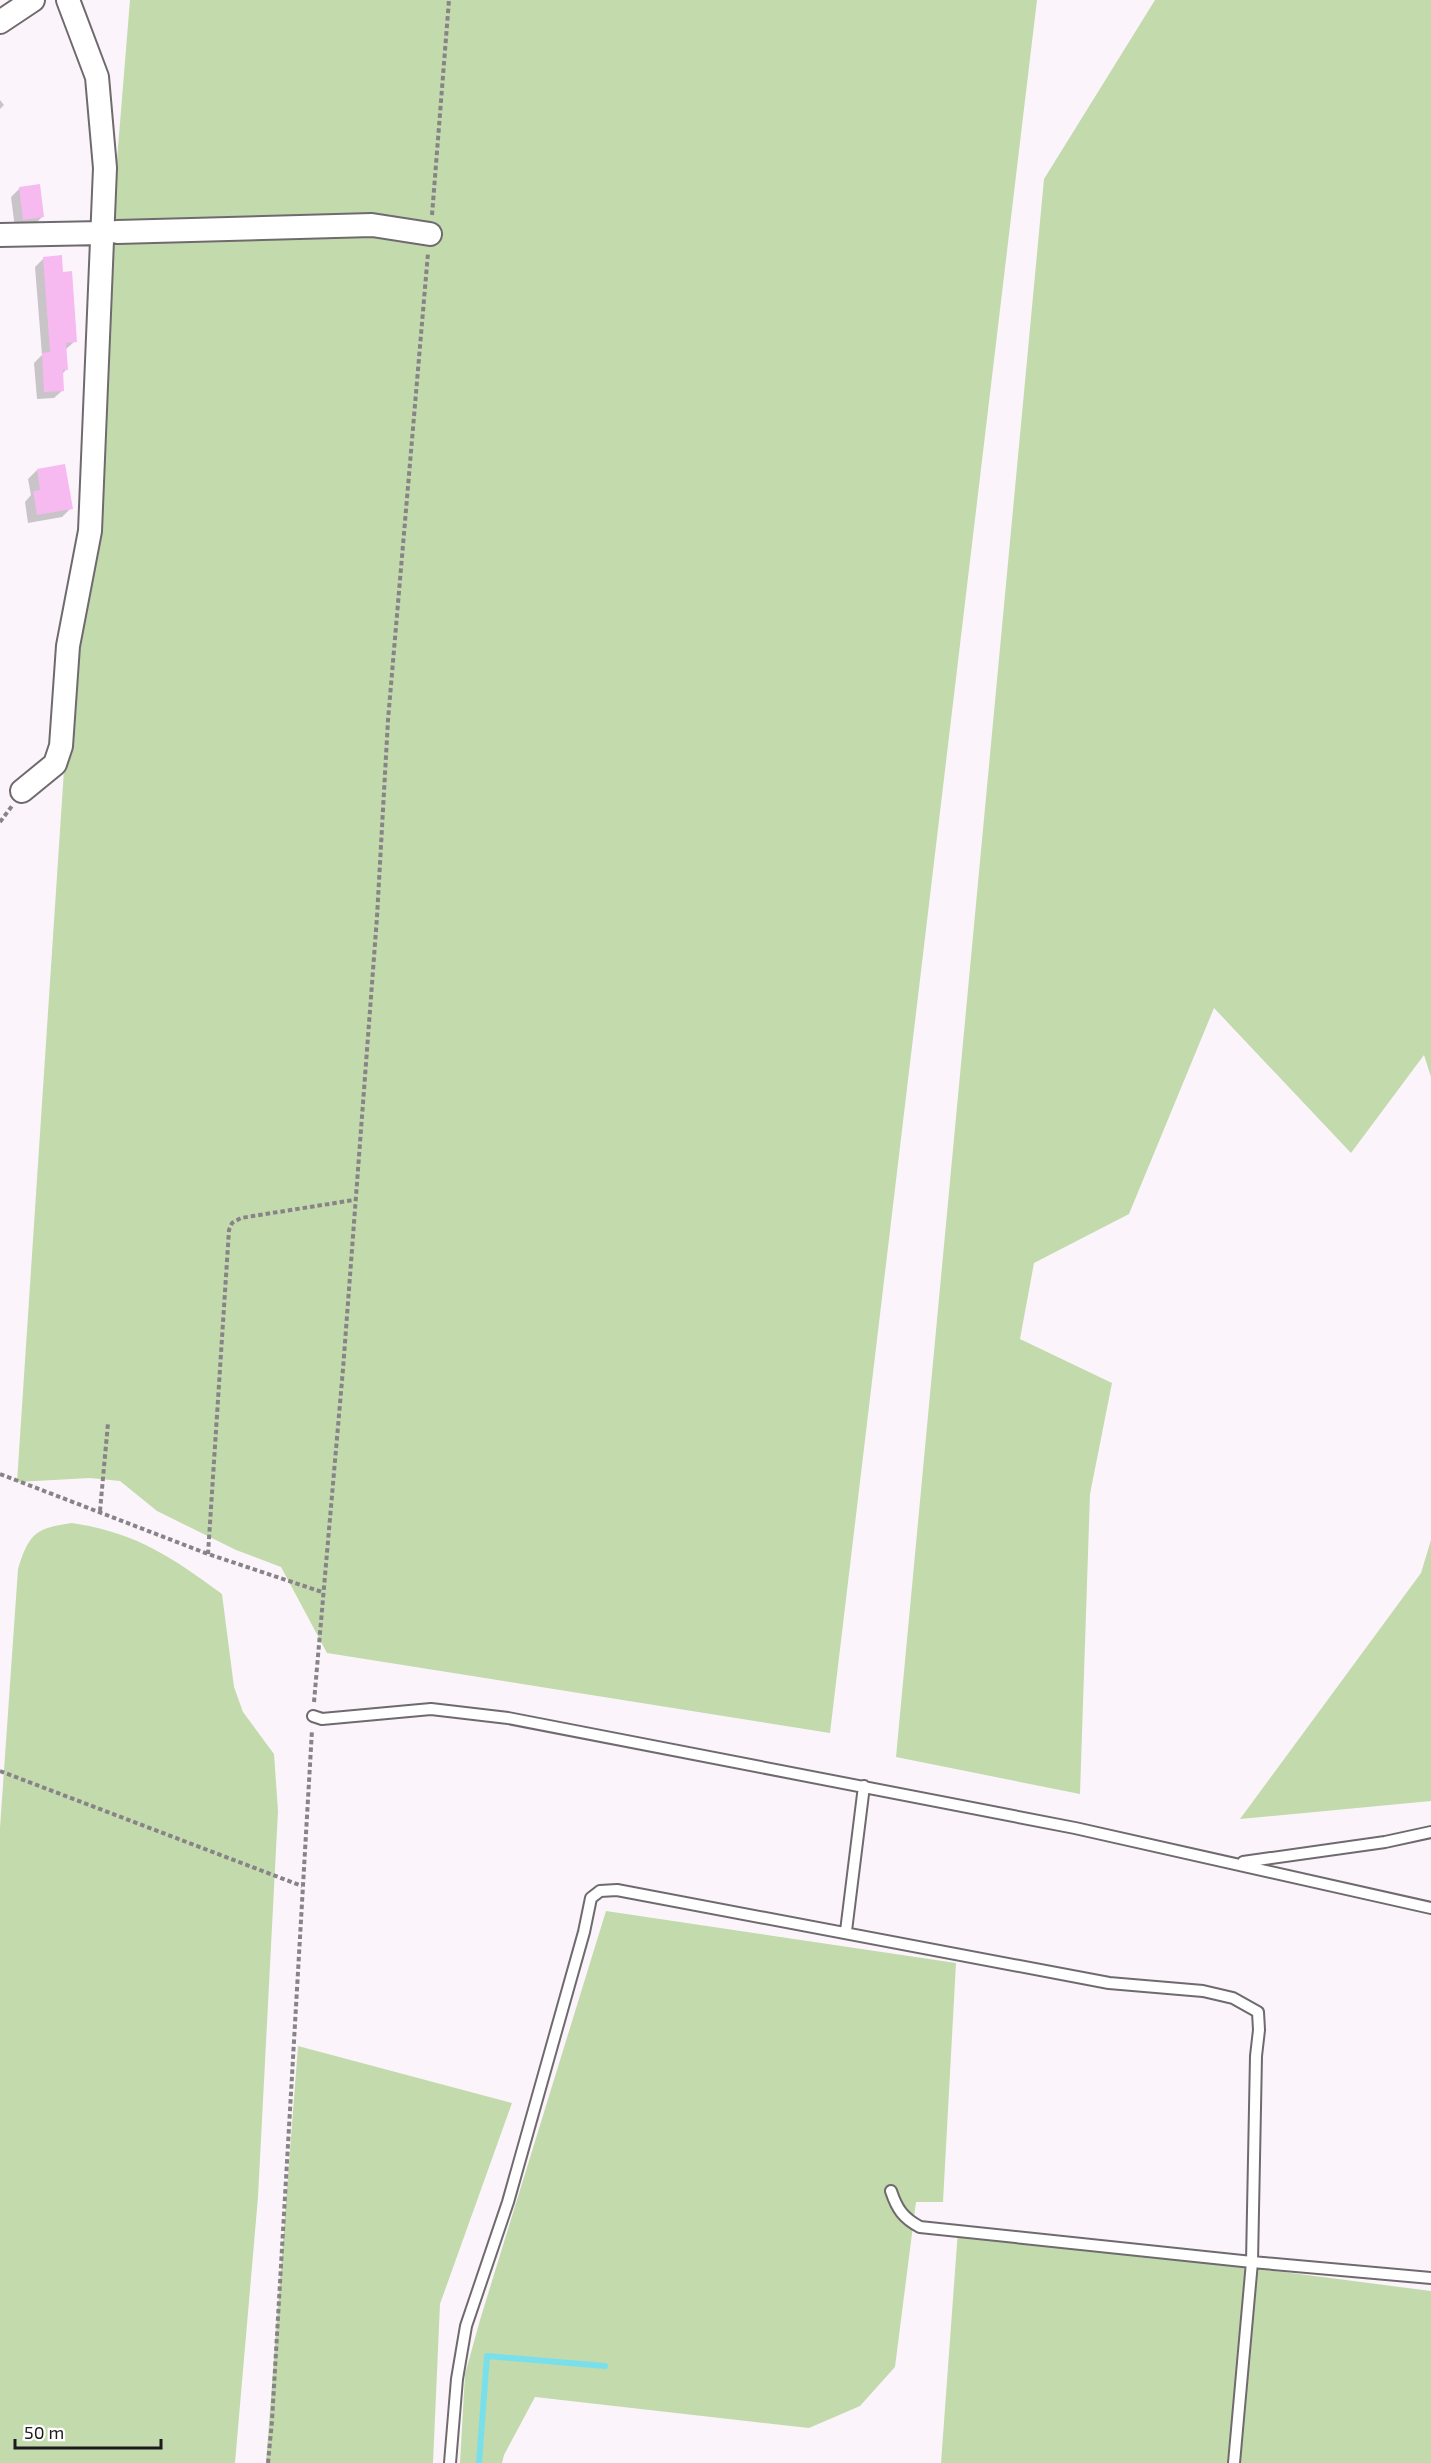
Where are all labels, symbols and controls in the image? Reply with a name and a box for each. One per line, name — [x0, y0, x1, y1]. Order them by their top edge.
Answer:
scale bar — [15, 2412, 160, 2450]
text: 50 m — [24, 2421, 64, 2443]

